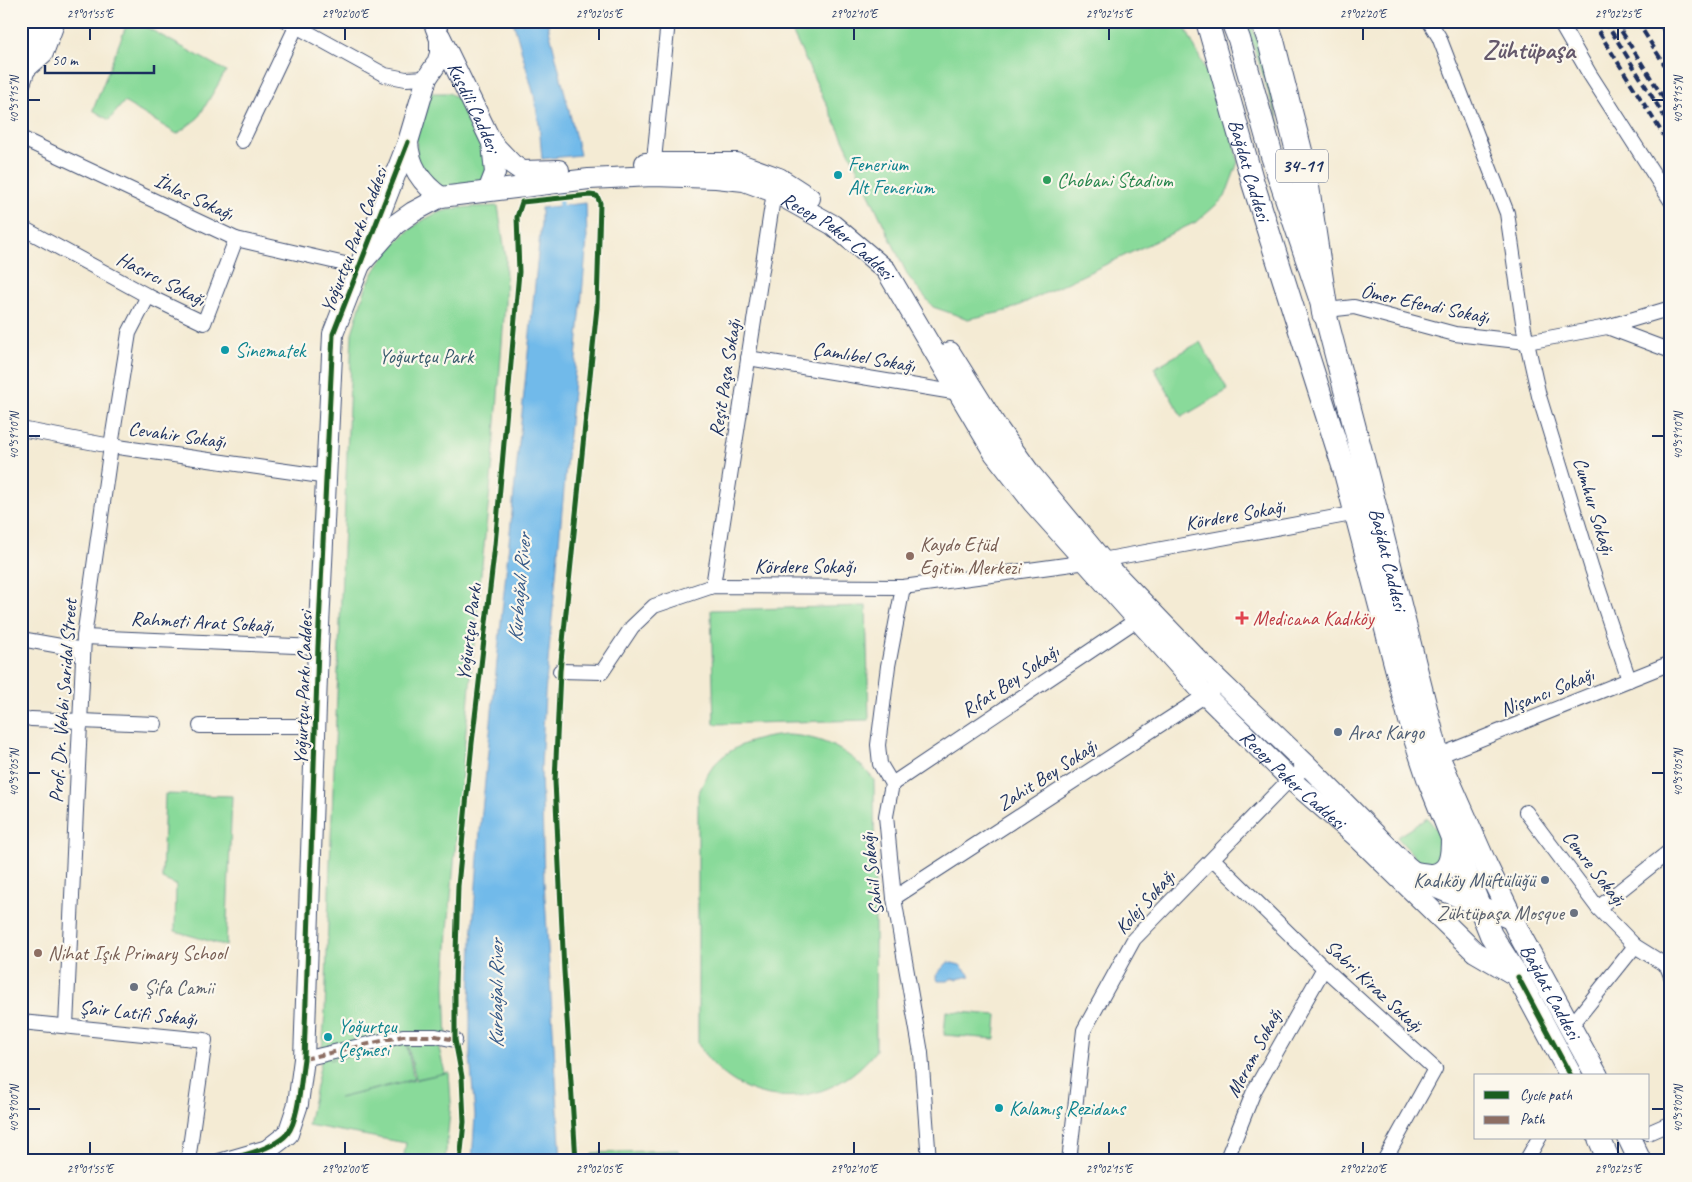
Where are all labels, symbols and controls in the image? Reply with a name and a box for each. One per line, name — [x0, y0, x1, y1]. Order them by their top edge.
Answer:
text: 29°01'55"E — [67, 6, 115, 22]
text: 29°02'00"E — [322, 6, 370, 22]
text: 29°02'05"E — [576, 6, 624, 22]
text: 29°02'10"E — [831, 6, 879, 22]
text: 29°02'15"E — [1086, 6, 1134, 22]
text: 29°02'20"E — [1340, 6, 1388, 22]
text: 29°02'25"E — [1595, 6, 1643, 22]
district label: Zühtüpaşa — [1483, 34, 1577, 66]
scale bar — [45, 42, 154, 74]
text: 50 m — [52, 51, 79, 70]
street label: Kuşdili Caddesi — [442, 58, 506, 155]
text: 40°59'15"N — [6, 75, 22, 124]
text: 40°59'15"N — [1670, 75, 1686, 124]
street label: Bağdat Caddesi — [1223, 116, 1277, 226]
road number: 34-11 — [1276, 150, 1328, 182]
place label: Fenerium Alt Fenerium — [848, 152, 936, 200]
street label: Yoğurtçu Parkı Caddesi — [315, 162, 394, 316]
street label: İhlas Sokağı — [151, 168, 239, 227]
place label: Chobani Stadium — [1057, 168, 1174, 193]
marker: Fenerium Alt Fenerium — [832, 169, 844, 181]
marker: Chobani Stadium — [1041, 174, 1053, 186]
street label: Recep Peker Caddesi — [777, 186, 902, 285]
street label: Hasırcı Sokağı — [113, 246, 211, 313]
street label: Ömer Efendi Sokağı — [1358, 278, 1493, 330]
street label: Reşit Paşa Sokağı — [703, 316, 747, 439]
street label: Çamlıbel Sokağı — [811, 336, 918, 378]
place label: Sinematek — [235, 338, 307, 363]
marker: Sinematek — [219, 344, 231, 356]
park label: Yoğurtçu Park — [379, 344, 475, 369]
text: 40°59'10"N — [6, 411, 22, 460]
text: 40°59'10"N — [1670, 411, 1686, 460]
street label: Cevahir Sokağı — [127, 416, 229, 454]
street label: Cumhur Sokağı — [1567, 455, 1621, 559]
street label: Kördere Sokağı — [1183, 494, 1288, 536]
street label: Bağdat Caddesi — [1364, 506, 1414, 615]
water label: Kurbağalı River — [501, 530, 537, 643]
place label: Kaydo Etüd Egitim Merkezi — [920, 532, 1022, 580]
marker: Kaydo Etüd Egitim Merkezi — [904, 550, 916, 562]
street label: Kördere Sokağı — [755, 554, 857, 579]
street label: Yoğurtçu Parkı — [451, 581, 488, 682]
street label: Prof. Dr. Vehbi Saridal Street — [43, 596, 83, 804]
street label: Rahmeti Arat Sokağı — [130, 606, 275, 638]
place label: Medicana Kadıköy — [1253, 606, 1376, 631]
street label: Yoğurtçu Parkı Caddesi — [288, 608, 318, 765]
marker: Medicana Kadıköy — [1235, 611, 1249, 625]
street label: Rıfat Bey Sokağı — [956, 638, 1065, 723]
street label: Nişancı Sokağı — [1496, 661, 1599, 722]
place label: Aras Kargo — [1348, 720, 1425, 745]
street label: Recep Peker Caddesi — [1235, 724, 1353, 836]
marker: Aras Kargo — [1332, 726, 1344, 738]
street label: Zahit Bey Sokağı — [992, 733, 1103, 817]
text: 40°59'05"N — [6, 748, 22, 797]
text: 40°59'05"N — [1670, 748, 1686, 797]
street label: Cemre Sokağı — [1557, 825, 1632, 912]
street label: Sahil Sokağı — [854, 830, 889, 917]
street label: Kolej Sokağı — [1109, 864, 1181, 940]
place label: Kadıköy Müftülüğü — [1413, 868, 1538, 893]
marker: Kadıköy Müftülüğü — [1539, 874, 1551, 886]
place label: Zühtüpaşa Mosque — [1436, 901, 1565, 926]
marker: Zühtüpaşa Mosque — [1568, 907, 1580, 919]
street label: Sabri Kiraz Sokağı — [1320, 934, 1429, 1039]
water label: Kurbağalı River — [483, 937, 509, 1048]
street label: Bağdat Caddesi — [1515, 940, 1588, 1045]
place label: Nihat Işık Primary School — [48, 941, 229, 966]
marker: Nihat Işık Primary School — [32, 947, 44, 959]
place label: Şifa Camii — [144, 975, 216, 1000]
marker: Şifa Camii — [128, 981, 140, 993]
street label: Şair Latifi Sokağı — [78, 994, 199, 1032]
street label: Meram Sokağı — [1220, 1003, 1288, 1102]
place label: Yoğurtçu Çeşmesi — [338, 1014, 398, 1062]
marker: Yoğurtçu Çeşmesi — [322, 1031, 334, 1043]
legend — [1474, 1074, 1650, 1140]
text: 40°59'00"N — [6, 1084, 22, 1133]
text: 40°59'00"N — [1670, 1084, 1686, 1133]
text: Cycle path — [1520, 1086, 1572, 1105]
place label: Kalamış Rezidans — [1009, 1096, 1127, 1121]
marker: Kalamış Rezidans — [993, 1102, 1005, 1114]
text: Path — [1520, 1110, 1546, 1129]
text: 29°01'55"E — [67, 1161, 115, 1177]
text: 29°02'00"E — [322, 1161, 370, 1177]
text: 29°02'05"E — [576, 1161, 624, 1177]
text: 29°02'10"E — [831, 1161, 879, 1177]
text: 29°02'15"E — [1086, 1161, 1134, 1177]
text: 29°02'20"E — [1340, 1161, 1388, 1177]
text: 29°02'25"E — [1595, 1161, 1643, 1177]

